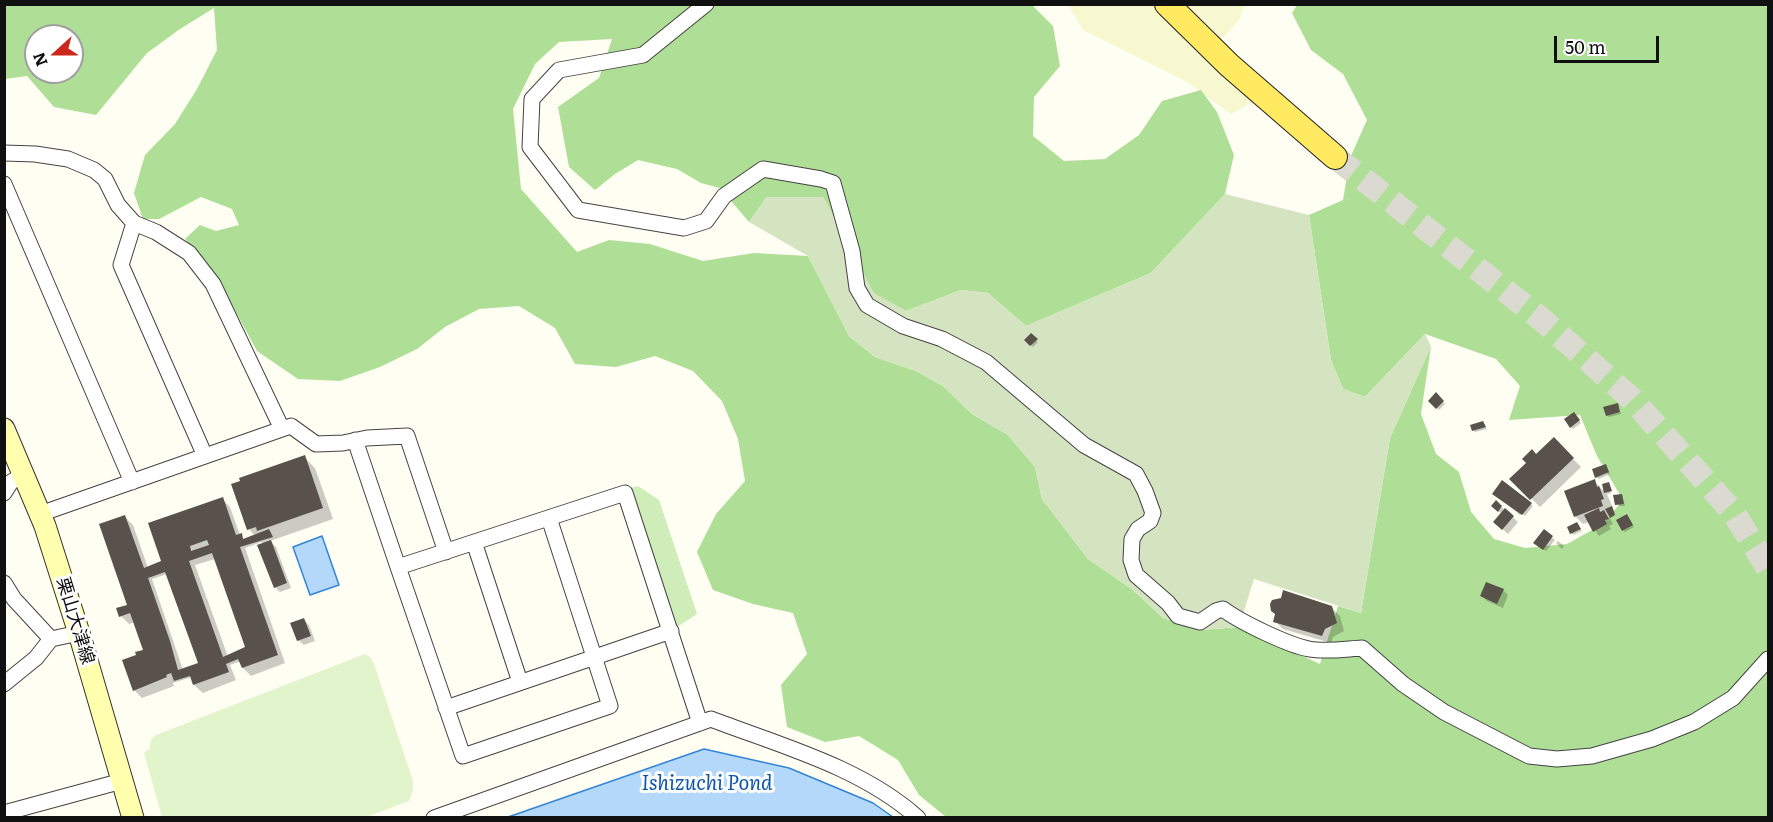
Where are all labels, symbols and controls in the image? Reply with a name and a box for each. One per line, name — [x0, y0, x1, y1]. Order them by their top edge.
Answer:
north arrow — [24, 24, 84, 84]
scale bar — [1557, 24, 1662, 62]
text: 50 m — [1565, 33, 1606, 60]
text: N — [25, 49, 53, 70]
street label: 栗山大津線 — [52, 575, 98, 667]
water label: Ishizuchi Pond — [641, 772, 773, 796]

